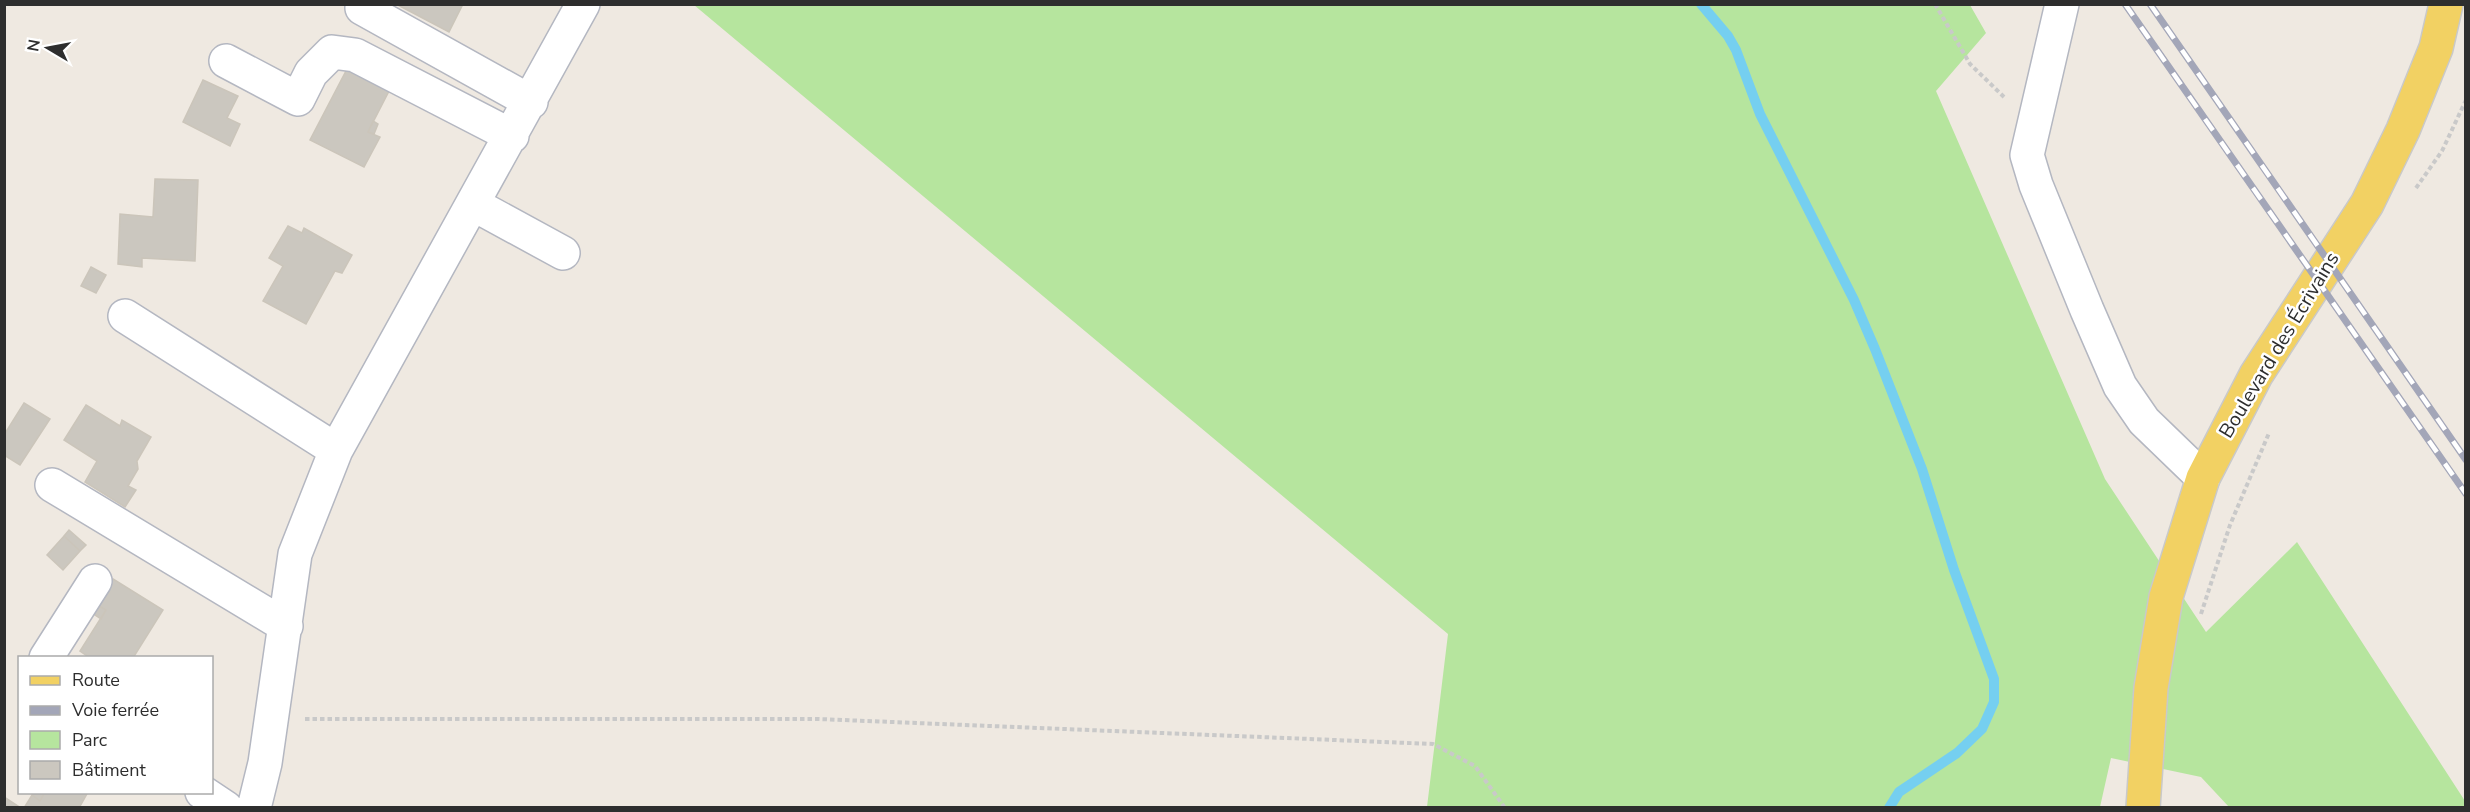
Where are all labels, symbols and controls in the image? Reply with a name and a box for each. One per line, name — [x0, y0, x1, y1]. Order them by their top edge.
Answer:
north arrow — [18, 18, 78, 78]
text: N — [22, 38, 46, 53]
street label: Boulevard des Écrivains — [2213, 247, 2345, 443]
legend — [18, 656, 213, 794]
text: Route — [72, 668, 120, 692]
text: Voie ferrée — [71, 698, 159, 722]
text: Parc — [72, 728, 107, 752]
text: Bâtiment — [72, 758, 146, 782]

